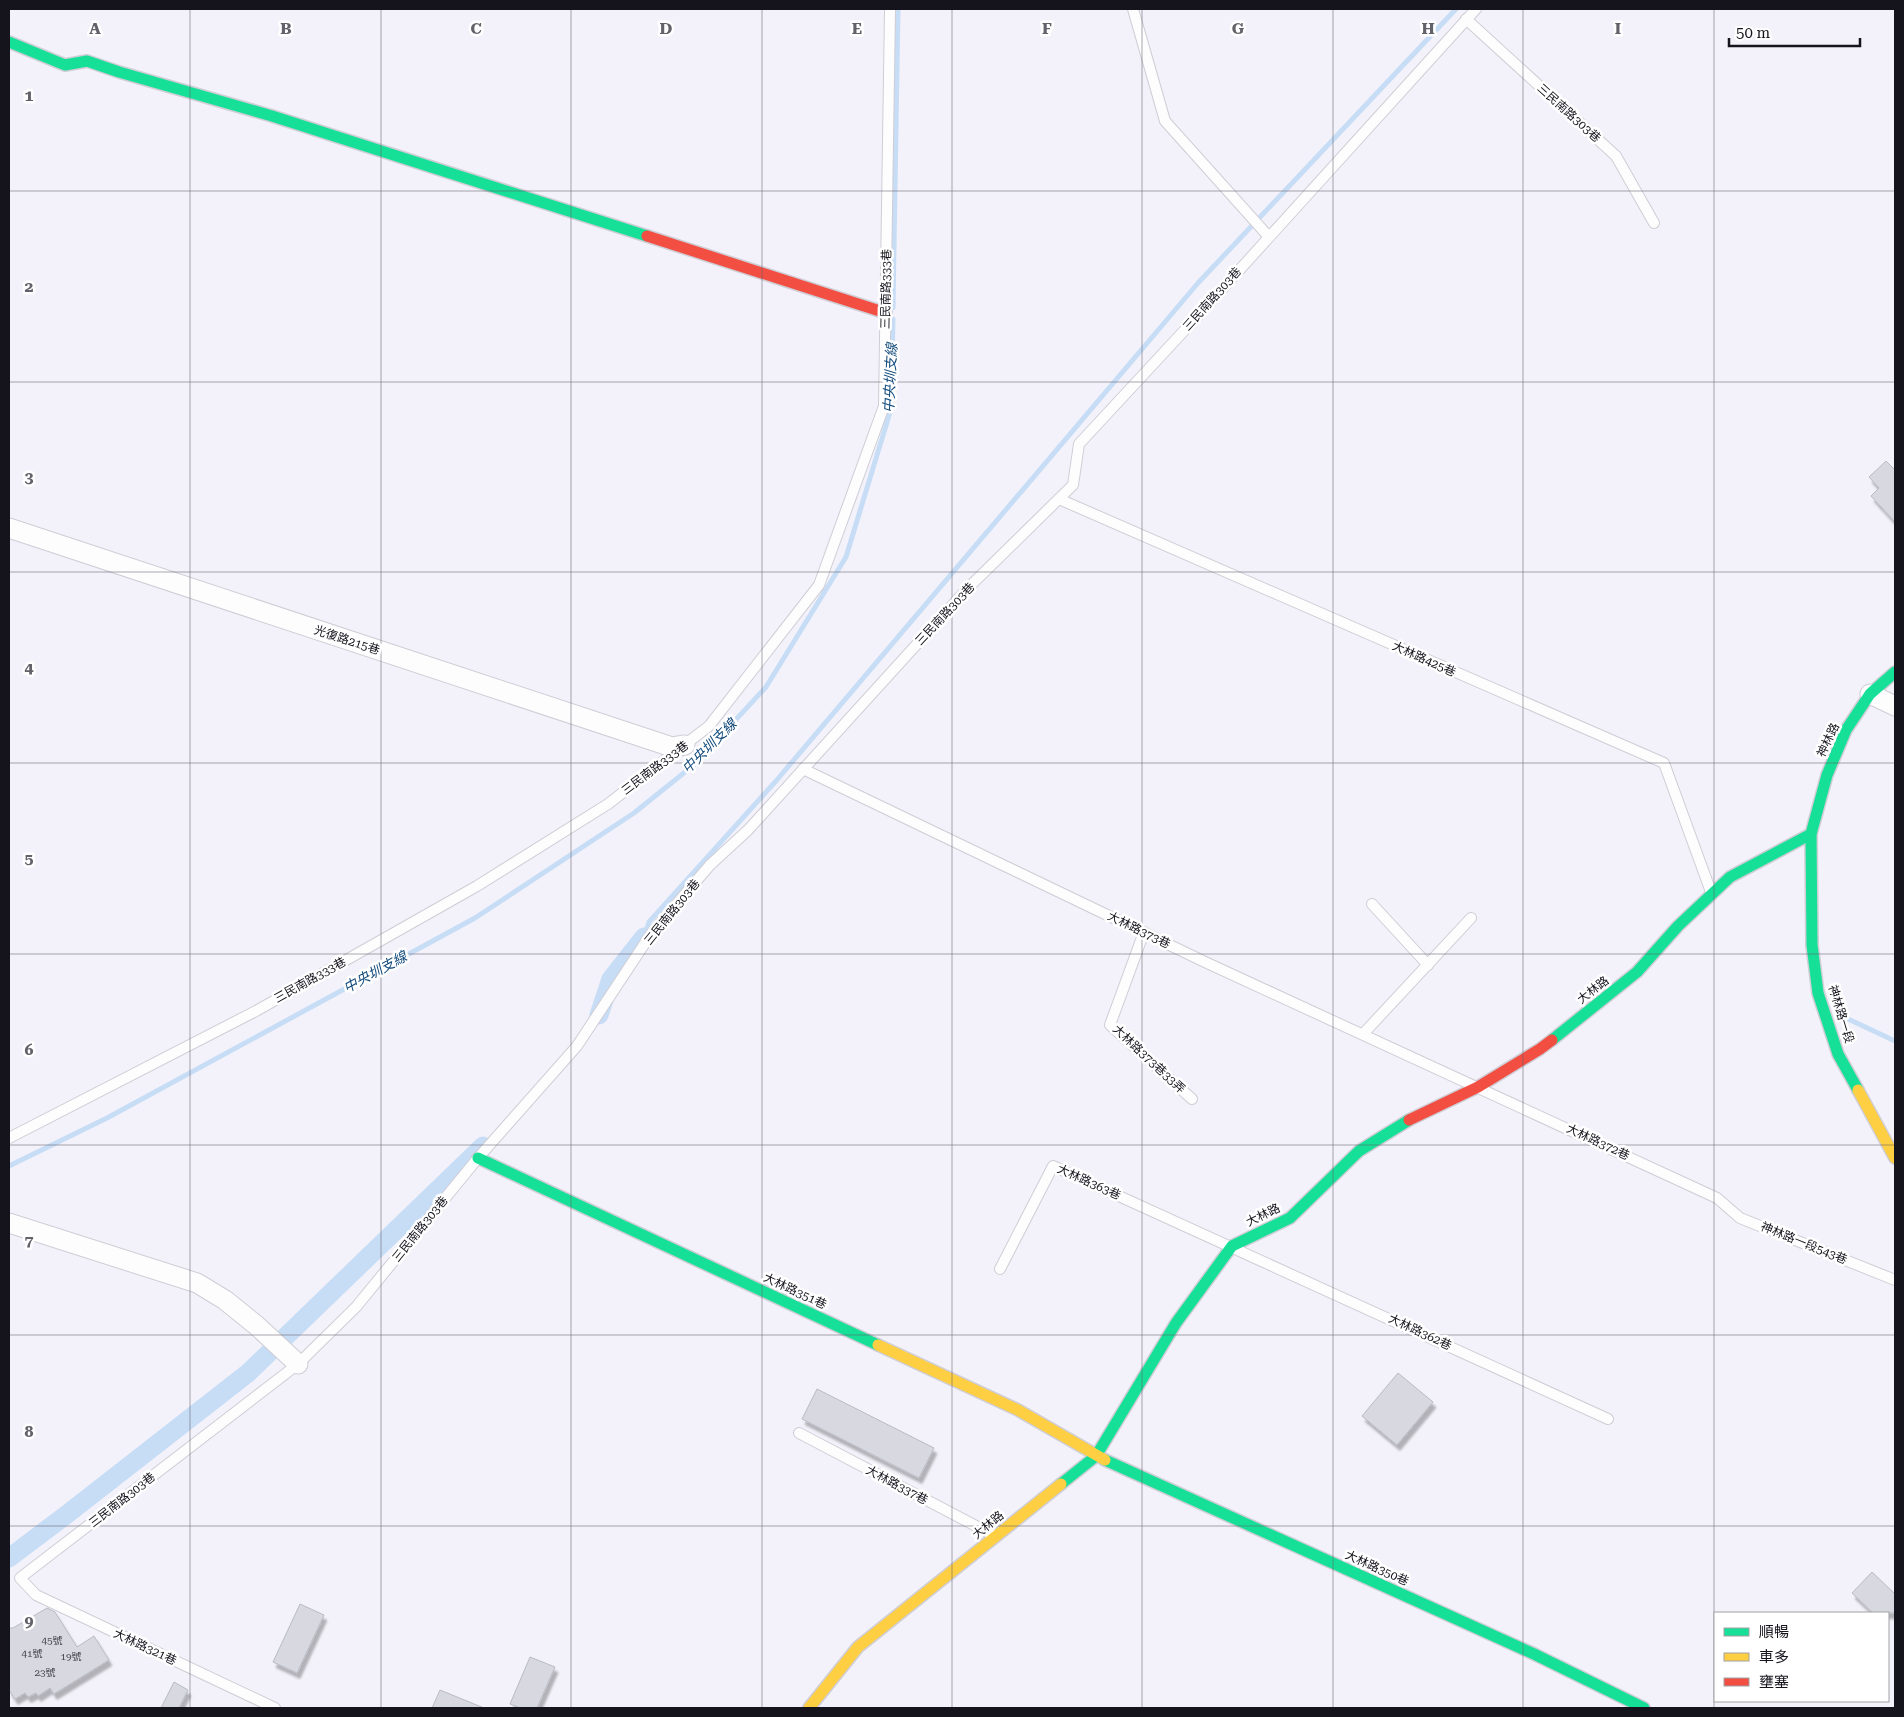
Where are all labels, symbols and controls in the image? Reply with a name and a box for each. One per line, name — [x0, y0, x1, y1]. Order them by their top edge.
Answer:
scale bar — [1729, 15, 1860, 47]
text: A — [89, 19, 101, 38]
text: B — [280, 19, 292, 38]
text: C — [470, 19, 482, 38]
text: D — [660, 19, 673, 38]
text: E — [852, 19, 862, 38]
text: F — [1042, 19, 1052, 38]
text: G — [1232, 19, 1245, 38]
text: H — [1421, 19, 1435, 38]
text: I — [1615, 19, 1621, 38]
text: 50 m — [1736, 24, 1771, 42]
street label: 三民南路303巷 — [1535, 81, 1603, 145]
text: 1 — [25, 86, 34, 105]
street label: 三民南路333巷 — [878, 249, 894, 329]
street label: 三民南路303巷 — [1180, 265, 1244, 333]
text: 2 — [25, 277, 34, 296]
water label: 中央圳支線 — [880, 341, 900, 413]
text: 3 — [25, 468, 34, 487]
street label: 三民南路303巷 — [913, 580, 977, 648]
street label: 光復路215巷 — [312, 623, 382, 657]
street label: 大林路425巷 — [1390, 639, 1458, 679]
text: 4 — [25, 658, 34, 677]
water label: 中央圳支線 — [679, 714, 741, 776]
street label: 神林路 — [1814, 721, 1842, 759]
street label: 三民南路333巷 — [619, 738, 691, 798]
text: 5 — [25, 849, 34, 868]
street label: 三民南路303巷 — [641, 876, 703, 948]
street label: 大林路373巷 — [1105, 909, 1173, 951]
water label: 中央圳支線 — [341, 947, 411, 996]
street label: 三民南路333巷 — [272, 954, 348, 1006]
street label: 大林路 — [1575, 973, 1611, 1007]
street label: 神林路一段 — [1826, 983, 1856, 1045]
street label: 大林路373巷33弄 — [1110, 1022, 1188, 1096]
text: 6 — [25, 1040, 34, 1059]
street label: 大林路372巷 — [1564, 1121, 1632, 1163]
street label: 大林路363巷 — [1055, 1162, 1123, 1202]
street label: 三民南路303巷 — [389, 1193, 451, 1265]
street label: 大林路 — [1244, 1201, 1282, 1229]
street label: 神林路一段543巷 — [1759, 1219, 1849, 1267]
text: 7 — [25, 1231, 34, 1250]
street label: 大林路351巷 — [761, 1270, 829, 1312]
street label: 大林路362巷 — [1386, 1311, 1454, 1353]
text: 8 — [25, 1422, 34, 1441]
street label: 大林路337巷 — [864, 1463, 930, 1507]
street label: 三民南路303巷 — [86, 1470, 158, 1530]
street label: 大林路 — [970, 1508, 1006, 1542]
street label: 大林路350巷 — [1343, 1548, 1411, 1588]
text: 9 — [25, 1612, 34, 1631]
legend — [1714, 1612, 1889, 1702]
text: 順暢 — [1759, 1623, 1789, 1641]
street label: 大林路321巷 — [111, 1626, 179, 1668]
house number: 45號 — [41, 1635, 63, 1646]
house number: 41號 — [21, 1648, 43, 1659]
text: 車多 — [1759, 1648, 1789, 1666]
house number: 19號 — [60, 1651, 82, 1662]
house number: 23號 — [34, 1667, 56, 1678]
text: 壅塞 — [1759, 1673, 1789, 1691]

